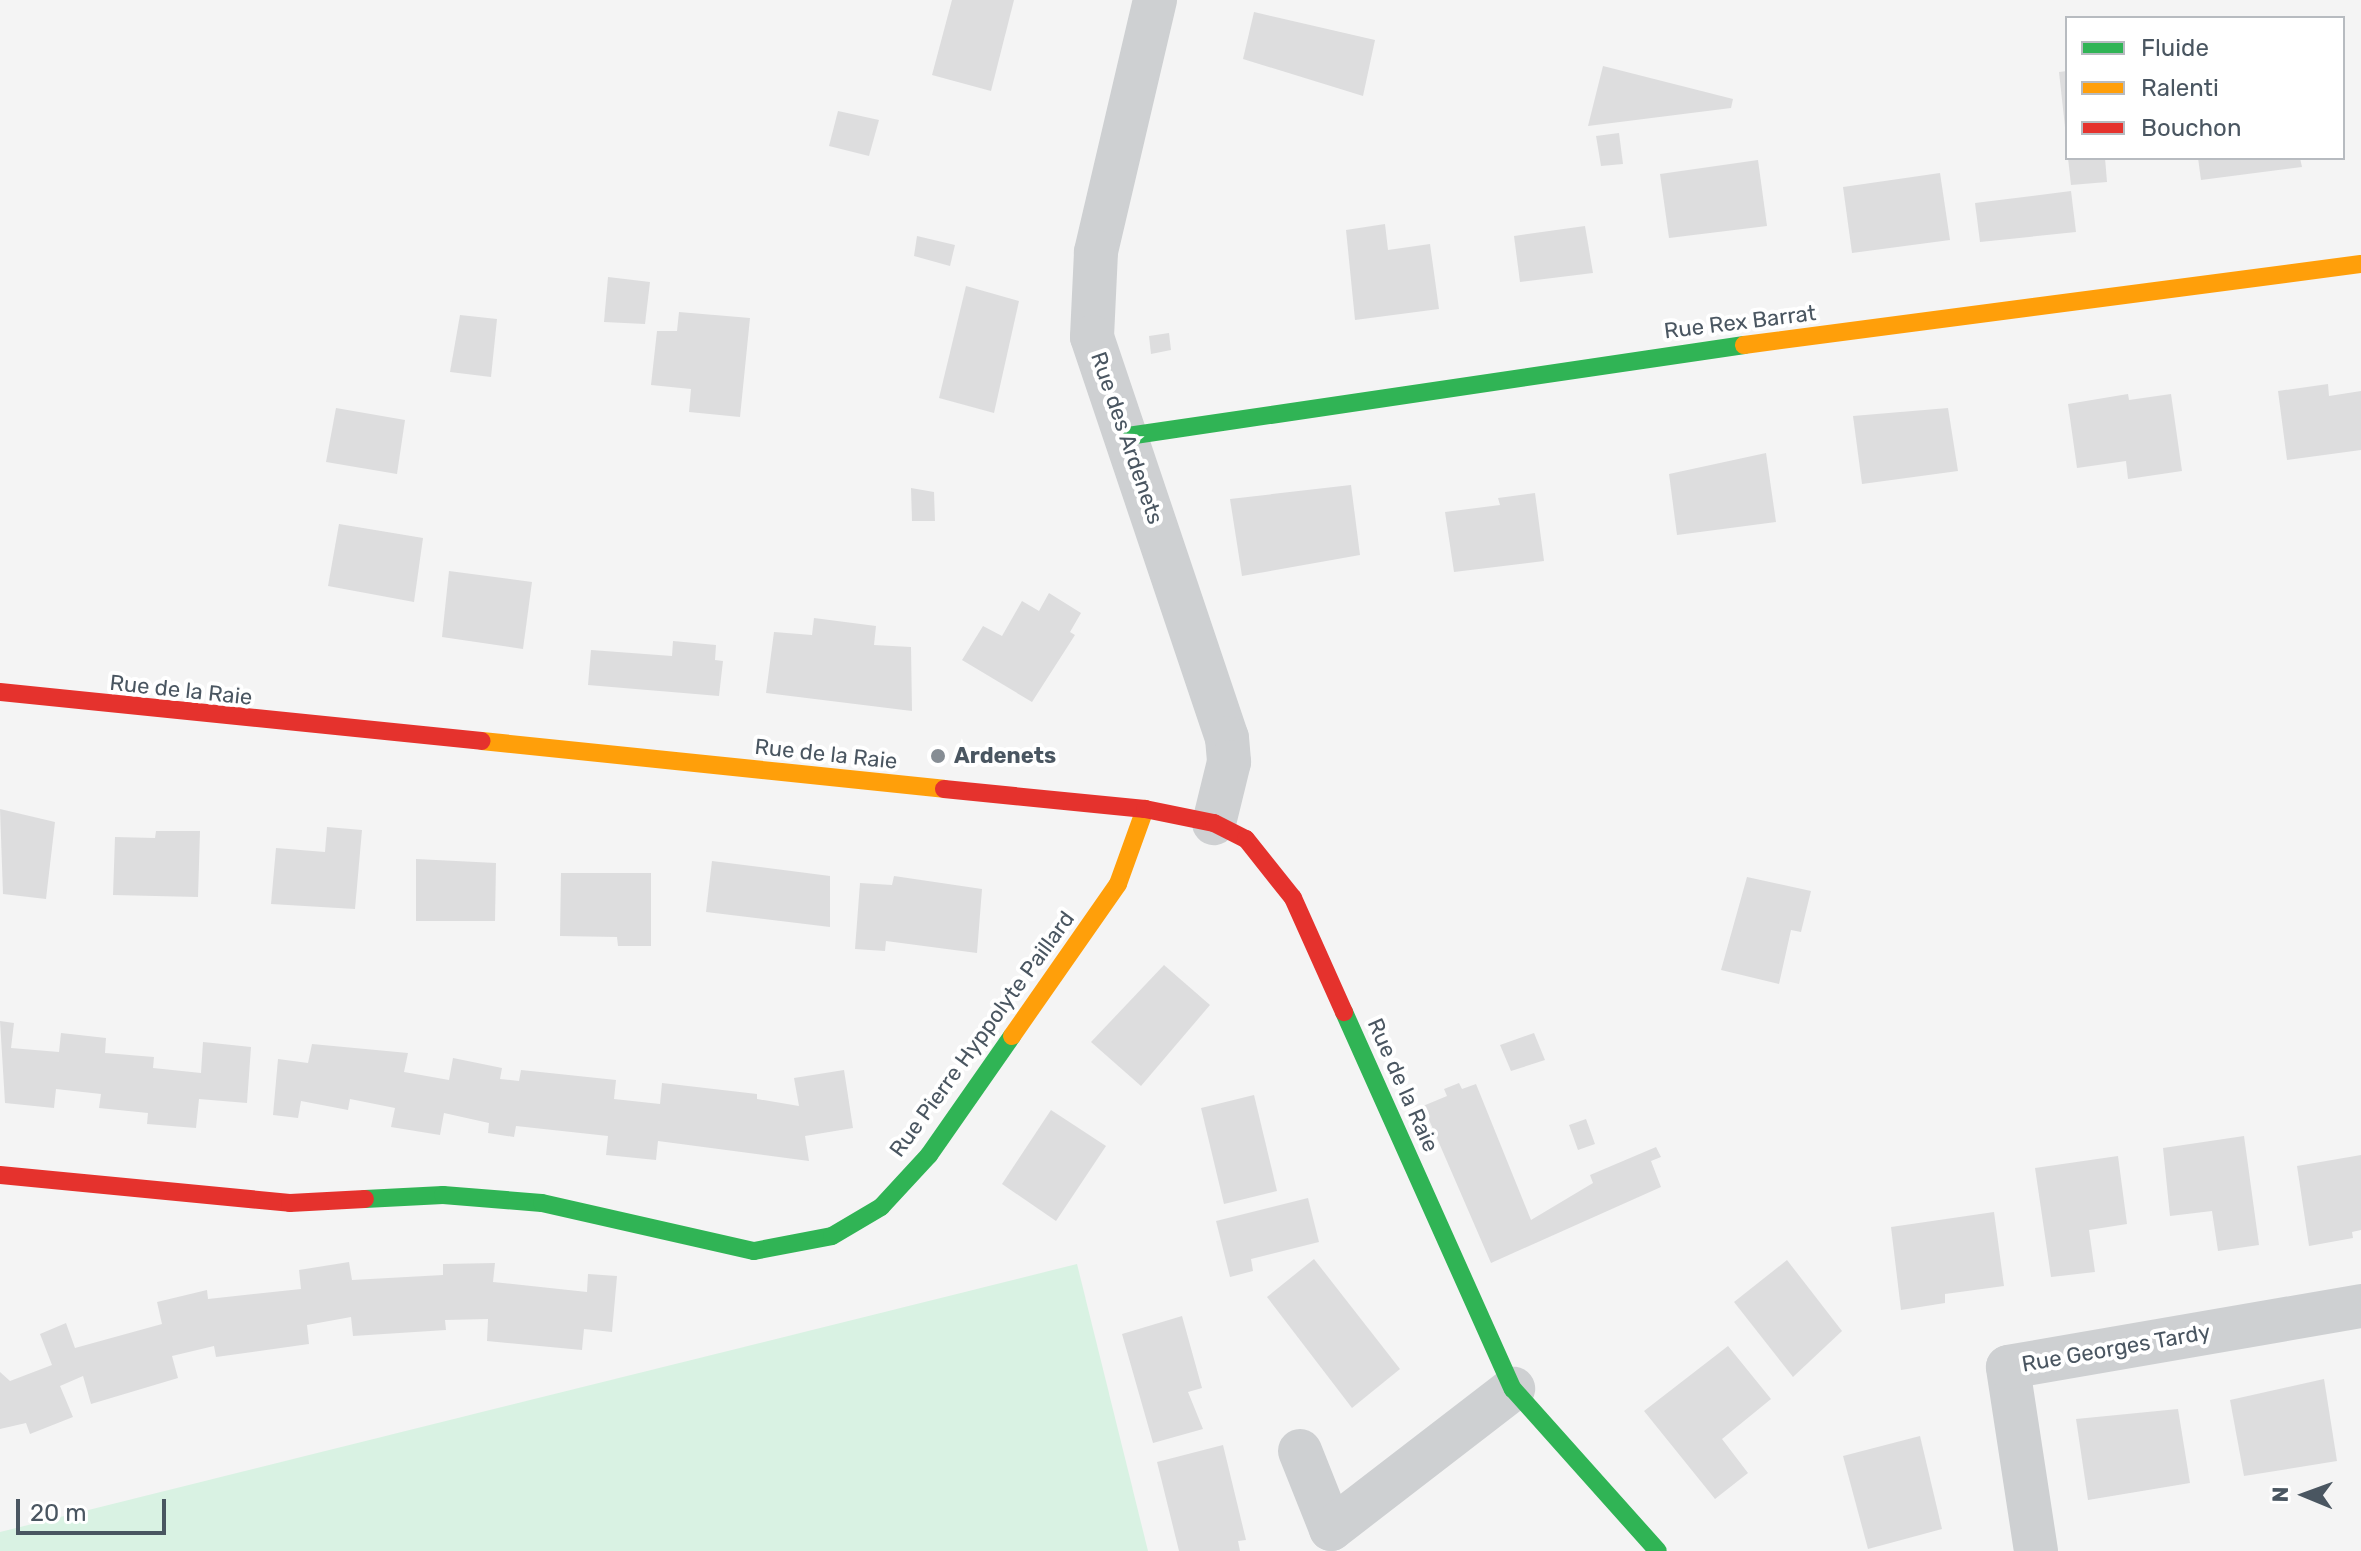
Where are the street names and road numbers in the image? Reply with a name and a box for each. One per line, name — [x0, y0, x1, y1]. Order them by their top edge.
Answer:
street label: Rue Rex Barrat — [1662, 300, 1818, 344]
street label: Rue des Ardenets — [1085, 348, 1169, 528]
street label: Rue de la Raie — [108, 669, 254, 711]
street label: Rue de la Raie — [753, 733, 899, 775]
street label: Rue Pierre Hyppolyte Paillard — [884, 906, 1080, 1162]
street label: Rue de la Raie — [1362, 1014, 1444, 1156]
street label: Rue Georges Tardy — [2019, 1318, 2213, 1378]

